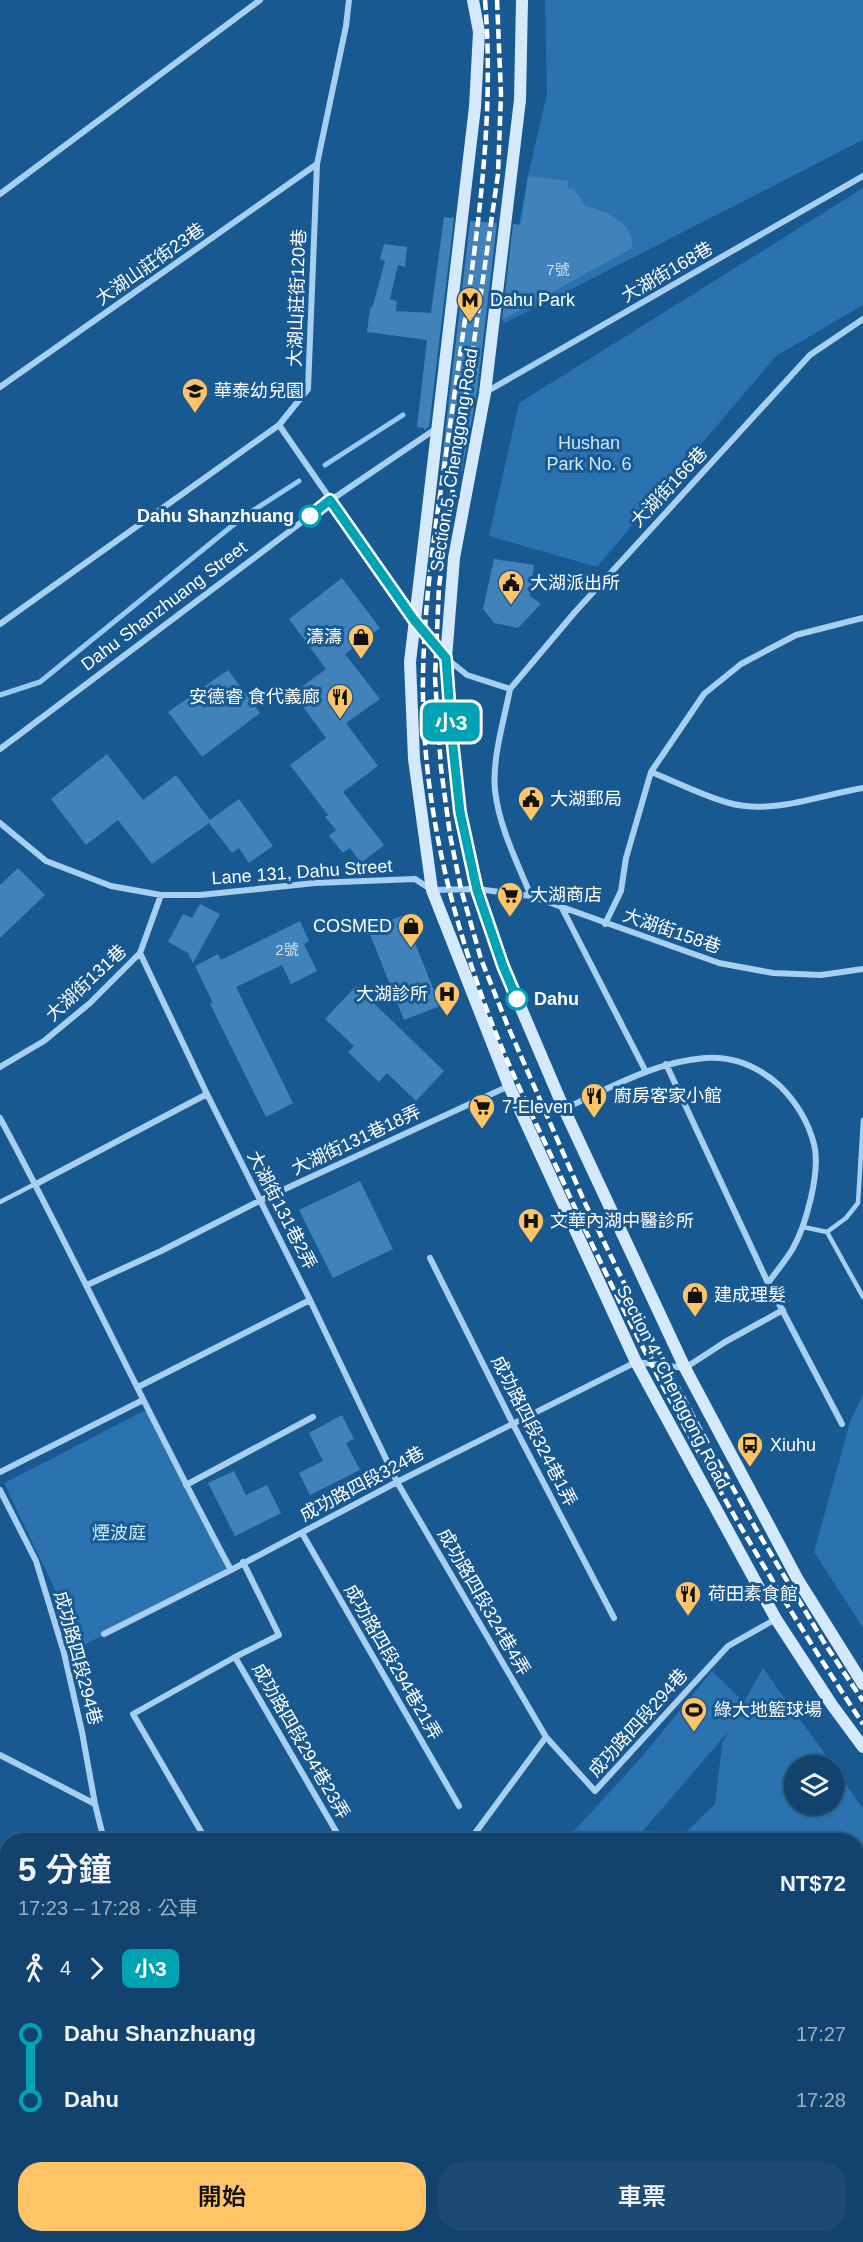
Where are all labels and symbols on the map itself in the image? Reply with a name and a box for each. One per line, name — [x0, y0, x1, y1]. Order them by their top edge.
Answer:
street label: 大湖山莊街23巷 — [92, 219, 208, 309]
street label: 大湖山莊街120巷 — [285, 229, 309, 367]
street label: 大湖街168巷 — [618, 238, 716, 306]
house number: 7號 — [546, 261, 570, 278]
metro station icon: Dahu Park — [455, 285, 485, 323]
place label: Dahu Park — [490, 290, 576, 310]
street label: Section 5, Chenggong Road — [426, 347, 482, 573]
school or university icon: 華泰幼兒園 — [180, 376, 210, 414]
place label: 華泰幼兒園 — [214, 381, 304, 401]
park label: Hushan Park No. 6 — [546, 433, 632, 474]
street label: 大湖街166巷 — [627, 443, 711, 531]
marker: Dahu Shanzhuang — [299, 505, 321, 527]
place label: Dahu Shanzhuang — [137, 506, 294, 526]
street label: Dahu Shanzhuang Street — [77, 537, 251, 675]
public building icon: 大湖派出所 — [496, 568, 526, 606]
place label: 大湖派出所 — [530, 573, 620, 593]
shop icon: 濤濤 — [346, 622, 376, 660]
place label: 濤濤 — [306, 627, 342, 647]
restaurant icon: 安德睿 食代義廊 — [325, 682, 355, 720]
place label: 安德睿 食代義廊 — [189, 687, 320, 707]
line badge: 小3 — [424, 702, 478, 742]
public building icon: 大湖郵局 — [516, 784, 546, 822]
place label: 大湖郵局 — [550, 789, 622, 809]
street label: Lane 131, Dahu Street — [211, 856, 393, 888]
supermarket icon: 大湖商店 — [495, 880, 525, 918]
place label: 大湖商店 — [530, 885, 602, 905]
street label: 大湖街158巷 — [621, 905, 723, 957]
shop icon: COSMED — [396, 911, 426, 949]
place label: COSMED — [313, 916, 392, 936]
street label: 大湖街131巷 — [42, 941, 130, 1025]
house number: 2號 — [275, 941, 299, 958]
hospital icon: 大湖診所 — [432, 979, 462, 1017]
place label: 大湖診所 — [356, 984, 428, 1004]
marker: Dahu — [506, 988, 528, 1010]
place label: Dahu — [534, 989, 579, 1009]
restaurant icon: 廚房客家小館 — [579, 1081, 609, 1119]
place label: 廚房客家小館 — [614, 1086, 722, 1106]
supermarket icon: 7-Eleven — [467, 1092, 497, 1130]
place label: 7-Eleven — [502, 1097, 573, 1117]
street label: 大湖街131巷18弄 — [288, 1101, 424, 1179]
street label: 大湖街131巷2弄 — [244, 1148, 320, 1272]
hospital icon: 文華內湖中醫診所 — [516, 1206, 546, 1244]
place label: 文華內湖中醫診所 — [550, 1211, 694, 1231]
shop icon: 建成理髮 — [680, 1280, 710, 1318]
street label: Section 4, Chenggong Road — [613, 1282, 733, 1492]
place label: 建成理髮 — [714, 1285, 786, 1305]
street label: 成功路四段324巷1弄 — [487, 1352, 581, 1510]
bus stop icon: Xiuhu — [735, 1430, 765, 1468]
place label: Xiuhu — [770, 1435, 816, 1455]
street label: 成功路四段324巷 — [296, 1443, 428, 1525]
park label: 煙波庭 — [92, 1523, 146, 1543]
street label: 成功路四段324巷4弄 — [434, 1525, 534, 1679]
restaurant icon: 荷田素食館 — [673, 1579, 703, 1617]
street label: 成功路四段294巷21弄 — [340, 1581, 446, 1743]
place label: 荷田素食館 — [708, 1584, 798, 1604]
street label: 成功路四段294巷 — [50, 1589, 106, 1727]
street label: 成功路四段294巷23弄 — [248, 1660, 354, 1822]
street label: 成功路四段294巷 — [584, 1665, 692, 1781]
sports icon: 綠大地籃球場 — [679, 1695, 709, 1733]
place label: 綠大地籃球場 — [714, 1700, 822, 1720]

